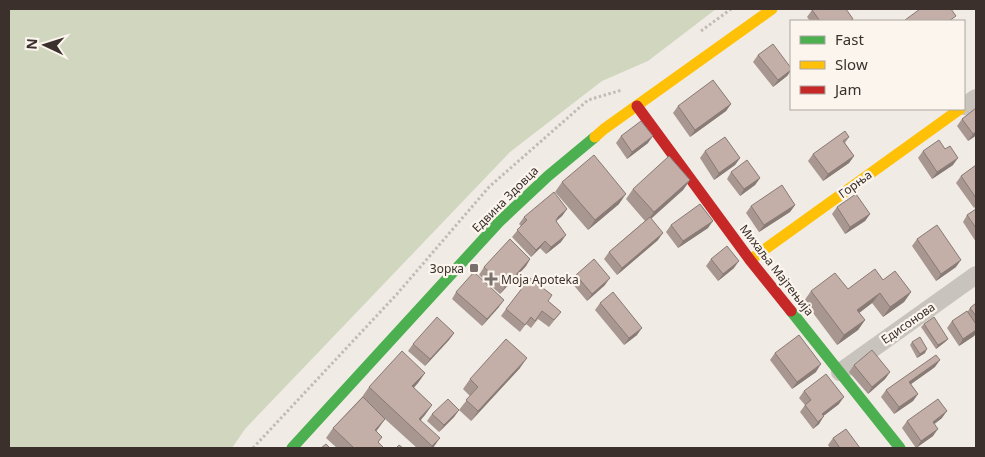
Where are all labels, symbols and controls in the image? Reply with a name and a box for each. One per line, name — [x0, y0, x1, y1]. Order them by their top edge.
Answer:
north arrow — [20, 20, 70, 70]
legend — [790, 20, 965, 110]
text: Fast — [835, 29, 864, 49]
text: N — [22, 38, 41, 50]
text: Slow — [835, 54, 868, 74]
text: Jam — [833, 79, 862, 99]
street label: Едвина Здовца — [468, 162, 542, 236]
street label: Горња — [835, 166, 875, 202]
street label: Михаља Мајтењија — [736, 221, 818, 319]
place label: Зорка — [430, 260, 464, 277]
marker: Зорка — [468, 262, 480, 274]
place label: Moja Apoteka — [501, 271, 579, 288]
marker: Moja Apoteka — [485, 273, 497, 285]
street label: Едисонова — [878, 298, 938, 348]

